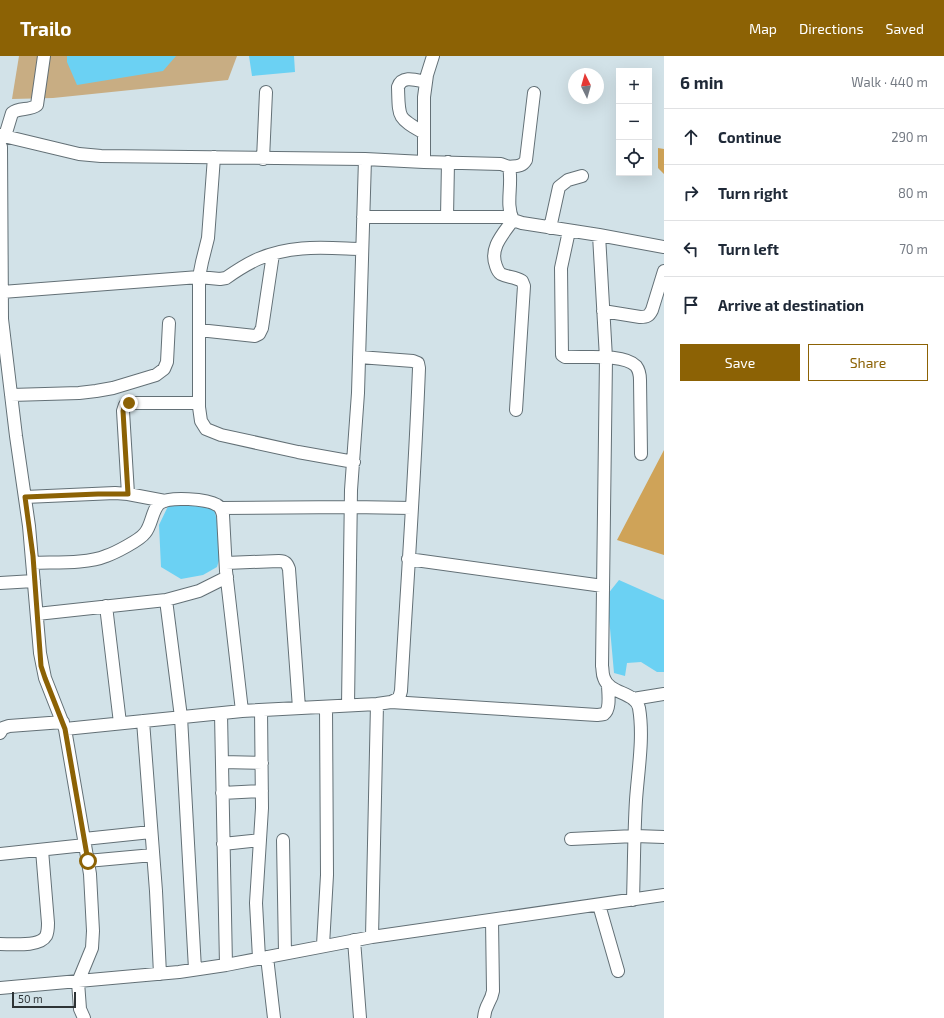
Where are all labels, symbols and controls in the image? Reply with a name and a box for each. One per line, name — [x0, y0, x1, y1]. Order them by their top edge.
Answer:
text: Trailo — [20, 17, 72, 40]
text: Map — [749, 20, 777, 37]
text: Directions — [799, 20, 864, 37]
text: Saved — [886, 20, 924, 37]
north arrow — [568, 68, 604, 104]
map controls — [616, 68, 652, 176]
button: + — [616, 68, 652, 104]
text: 6 min — [680, 72, 724, 92]
text: Walk · 440 m — [851, 74, 928, 90]
button: − — [616, 104, 652, 140]
icon: ahead — [680, 126, 702, 148]
text: Continue — [718, 128, 781, 146]
text: 290 m — [891, 129, 928, 145]
button: locate — [616, 140, 652, 176]
icon: right — [680, 182, 702, 204]
text: Turn right — [718, 184, 788, 202]
text: 80 m — [898, 185, 928, 201]
icon: left — [680, 238, 702, 260]
text: Turn left — [718, 240, 779, 258]
text: 70 m — [899, 241, 928, 257]
icon: arrive — [680, 294, 702, 316]
text: Arrive at destination — [718, 296, 864, 314]
button: Save — [680, 344, 800, 381]
button: Share — [808, 344, 928, 381]
route end — [120, 394, 138, 412]
route start — [79, 852, 97, 870]
scale bar — [12, 990, 76, 1009]
text: 50 m — [18, 992, 43, 1005]

